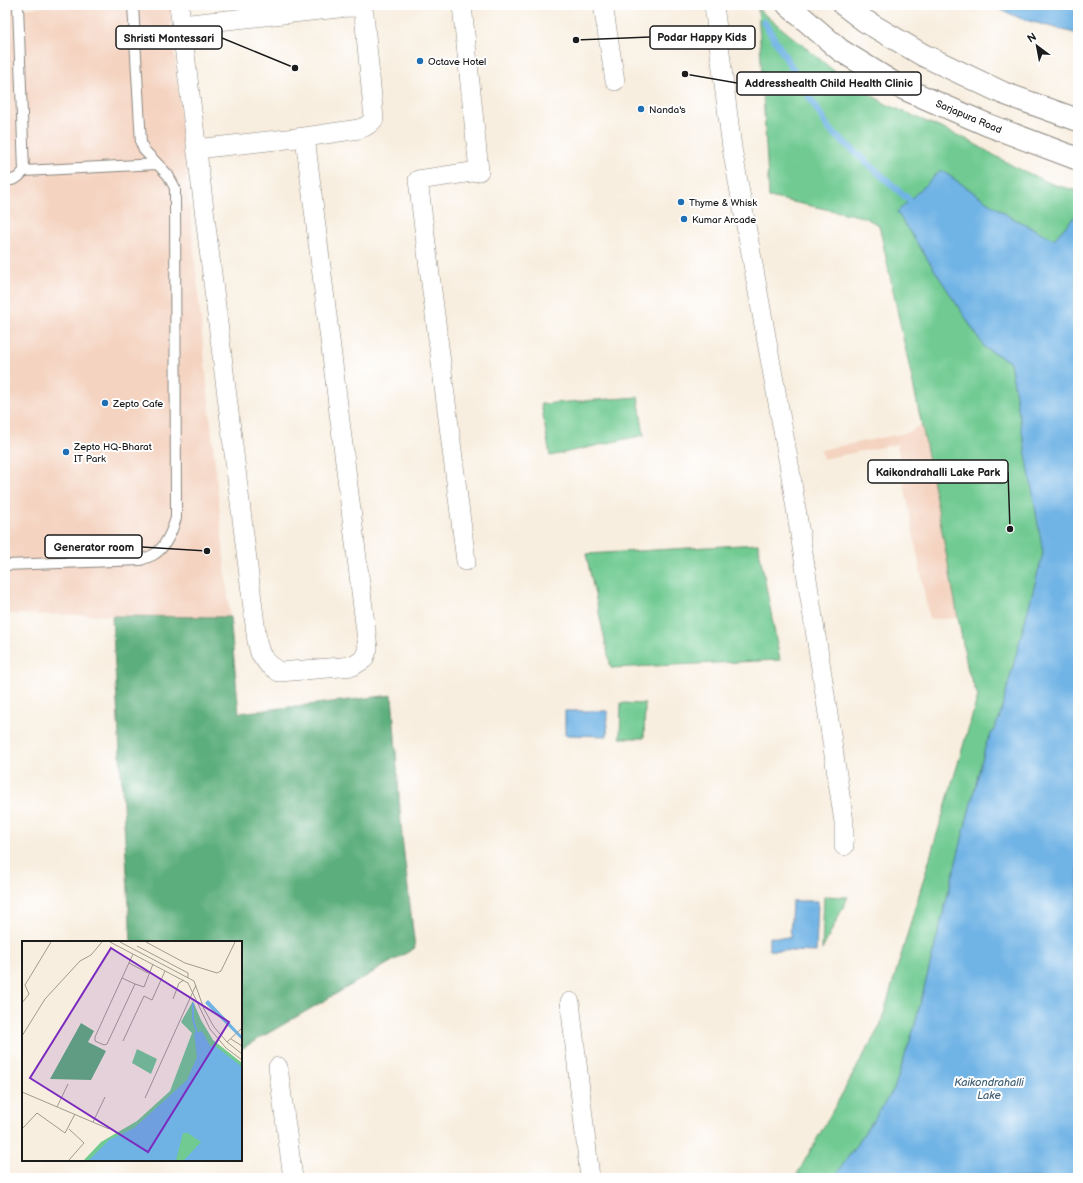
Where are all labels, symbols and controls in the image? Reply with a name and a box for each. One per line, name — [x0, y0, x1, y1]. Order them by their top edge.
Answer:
callout: Shristi Montessari — [116, 26, 222, 49]
callout: Podar Happy Kids — [650, 26, 755, 49]
north arrow — [1017, 26, 1057, 66]
text: N — [1025, 30, 1039, 46]
text: Podar Happy Kids — [657, 31, 747, 44]
text: Shristi Montessari — [124, 32, 215, 45]
marker: Octave Hotel — [415, 56, 425, 66]
place label: Octave Hotel — [428, 56, 486, 68]
callout: Addresshealth Child Health Clinic — [737, 72, 921, 95]
text: Addresshealth Child Health Clinic — [744, 77, 913, 90]
street label: Sarjapura Road — [934, 98, 1004, 136]
marker: Nanda's — [636, 104, 646, 114]
place label: Nanda's — [649, 104, 686, 116]
marker: Thyme & Whisk — [676, 197, 686, 207]
place label: Thyme & Whisk — [689, 197, 757, 209]
marker: Kumar Arcade — [679, 214, 689, 224]
place label: Kumar Arcade — [692, 214, 756, 226]
marker: Zepto Cafe — [100, 398, 110, 408]
place label: Zepto Cafe — [112, 398, 163, 410]
place label: Zepto HQ-Bharat IT Park — [73, 441, 152, 465]
marker: Zepto HQ-Bharat IT Park — [61, 447, 71, 457]
callout: Kaikondrahalli Lake Park — [868, 460, 1008, 483]
text: Kaikondrahalli Lake Park — [876, 466, 1000, 479]
callout: Generator room — [45, 535, 142, 558]
text: Generator room — [54, 541, 134, 554]
inset map — [22, 941, 242, 1161]
water label: Kaikondrahalli Lake — [954, 1076, 1024, 1102]

